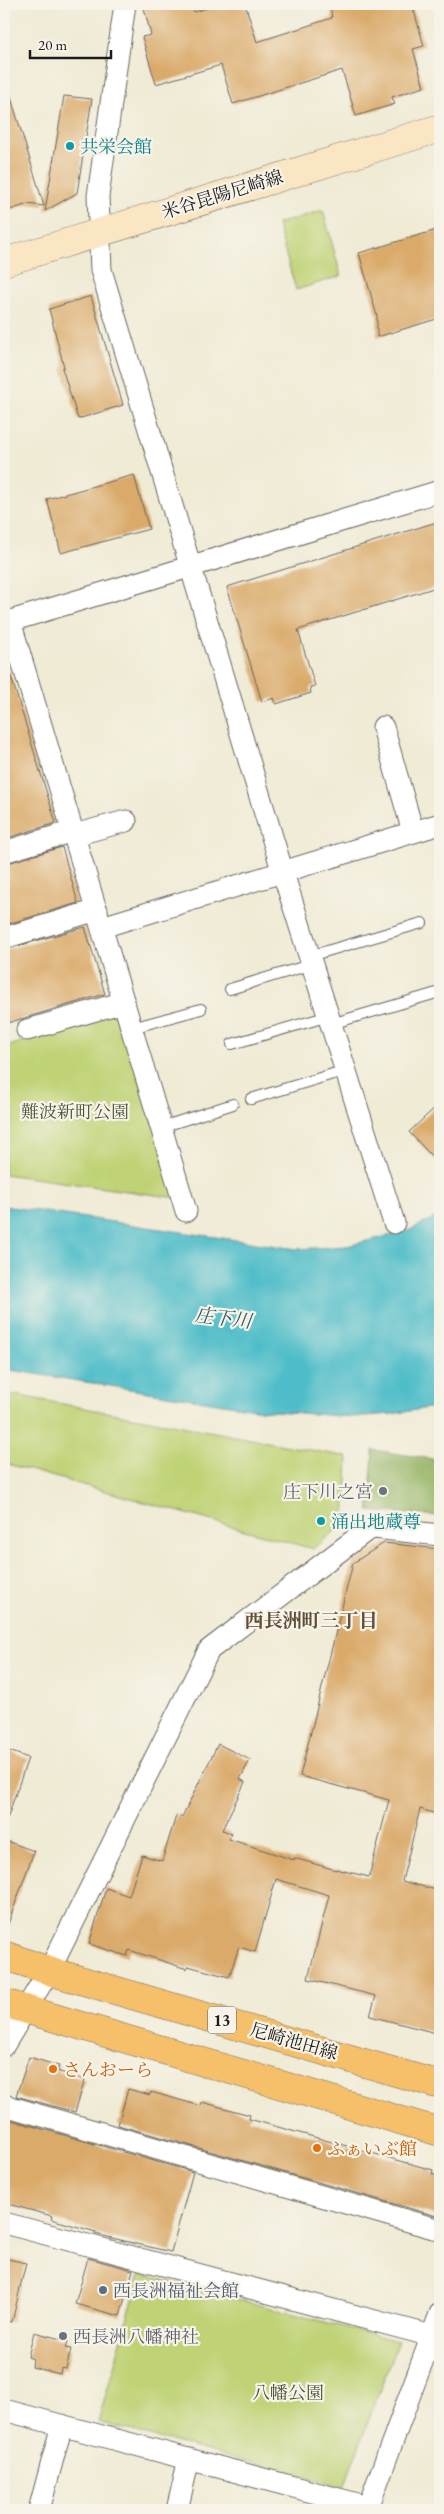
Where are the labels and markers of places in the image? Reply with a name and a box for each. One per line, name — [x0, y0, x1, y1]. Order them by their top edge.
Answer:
place label: 共栄会館 — [80, 135, 152, 158]
marker: 共栄会館 — [64, 140, 76, 152]
place label: 庄下川之宮 — [283, 1480, 373, 1503]
marker: 庄下川之宮 — [377, 1485, 389, 1497]
place label: 涌出地蔵尊 — [331, 1510, 421, 1533]
marker: 涌出地蔵尊 — [315, 1515, 327, 1527]
place label: さんおーら — [63, 2058, 153, 2081]
marker: さんおーら — [47, 2063, 59, 2075]
place label: ふぁいぶ館 — [327, 2137, 417, 2160]
marker: ふぁいぶ館 — [311, 2142, 323, 2154]
place label: 西長洲福祉会館 — [113, 2279, 239, 2302]
marker: 西長洲福祉会館 — [97, 2284, 109, 2296]
place label: 西長洲八幡神社 — [73, 2325, 199, 2348]
marker: 西長洲八幡神社 — [57, 2330, 69, 2342]

